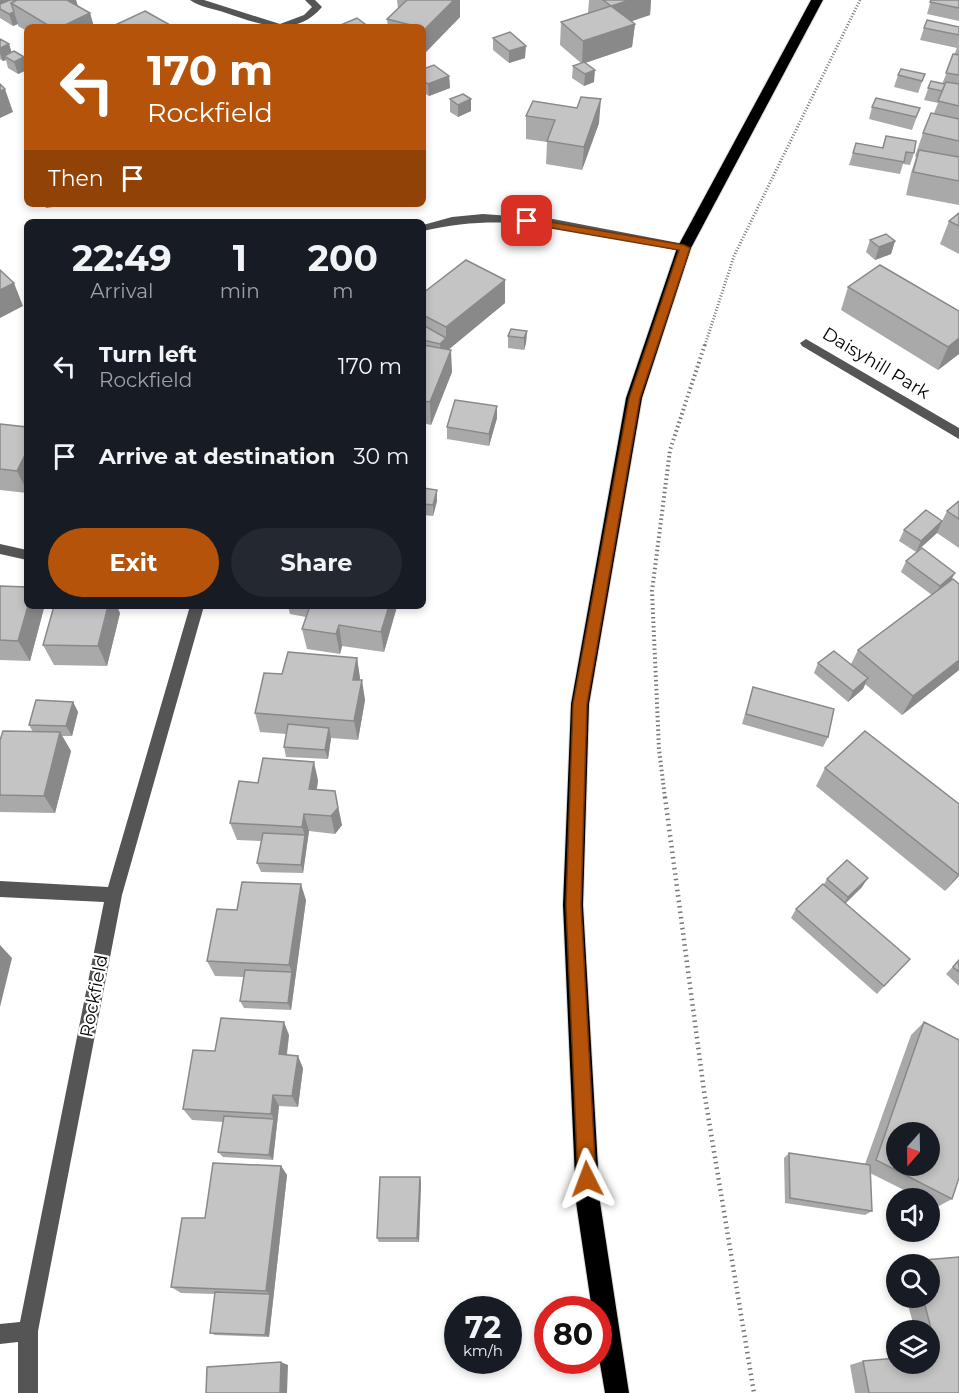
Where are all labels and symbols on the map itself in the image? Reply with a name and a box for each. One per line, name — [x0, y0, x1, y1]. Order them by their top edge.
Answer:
pin — [501, 195, 552, 246]
street label: Daisyhill Park — [818, 322, 934, 404]
street label: Rockfield — [75, 953, 113, 1039]
north arrow — [886, 1122, 940, 1176]
position arrow — [555, 1147, 619, 1211]
speed limit sign: 80 — [534, 1296, 612, 1374]

